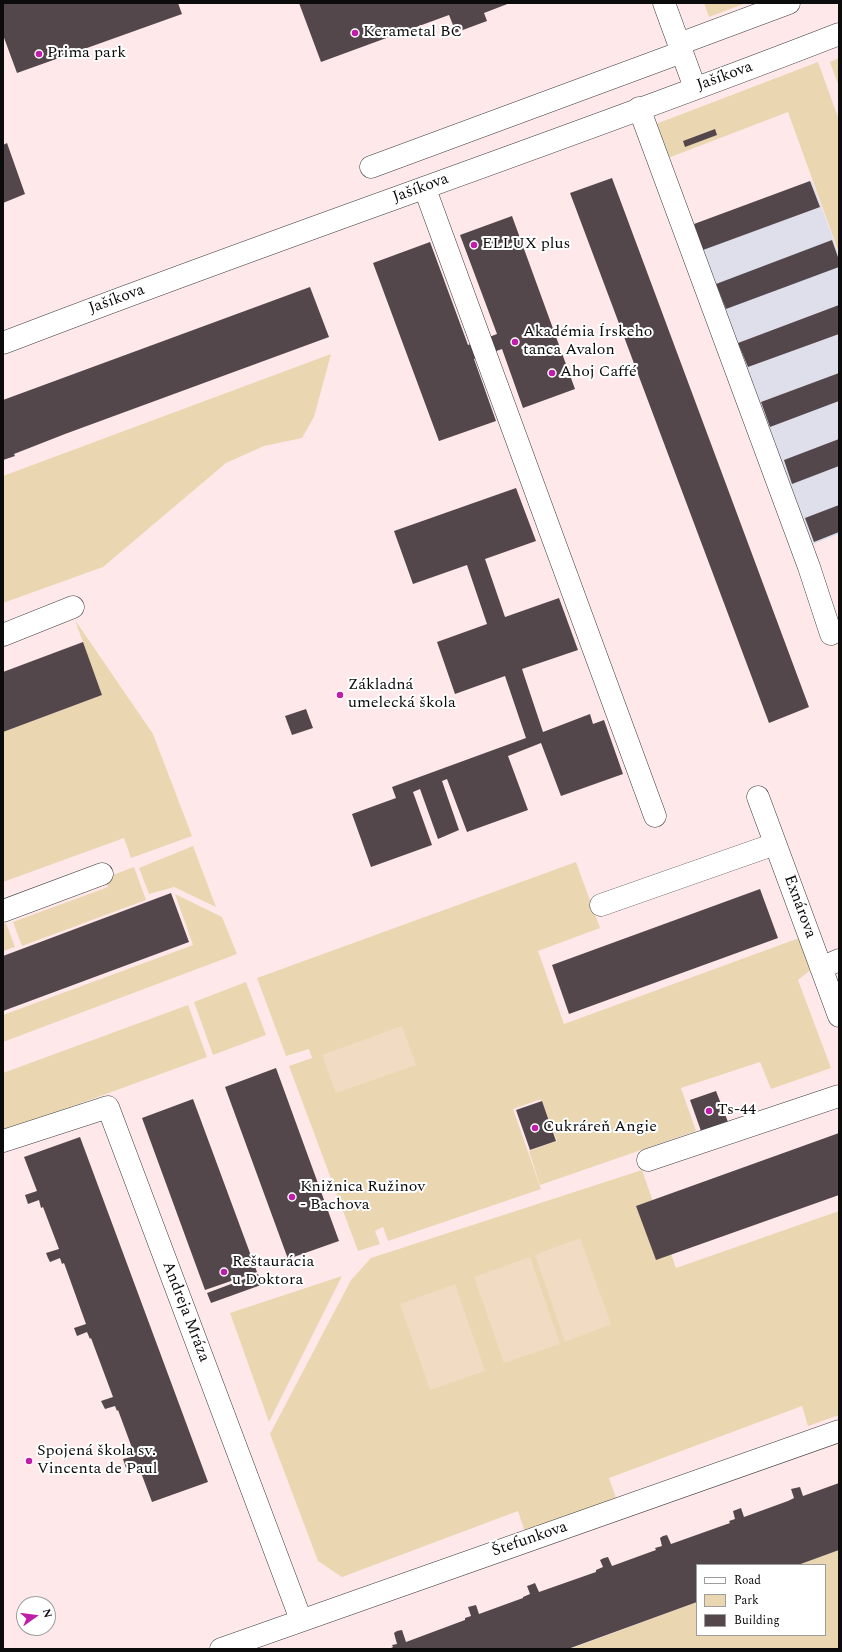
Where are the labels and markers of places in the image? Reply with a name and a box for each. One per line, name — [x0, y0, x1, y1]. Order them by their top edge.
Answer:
place label: Kerametal BC — [363, 23, 462, 43]
marker: Kerametal BC — [350, 28, 360, 38]
place label: Prima park — [47, 44, 126, 64]
marker: Prima park — [34, 49, 44, 59]
place label: ELLUX plus — [482, 235, 570, 255]
marker: ELLUX plus — [469, 240, 479, 250]
place label: Akadémia Írskeho tanca Avalon — [523, 323, 652, 361]
marker: Akadémia Írskeho tanca Avalon — [510, 337, 520, 347]
place label: Ahoj Caffé — [560, 363, 637, 383]
marker: Ahoj Caffé — [547, 368, 557, 378]
place label: Základná umelecká škola — [348, 676, 456, 714]
marker: Základná umelecká škola — [335, 690, 345, 700]
place label: Ts-44 — [717, 1101, 756, 1121]
marker: Ts-44 — [704, 1106, 714, 1116]
place label: Cukráreň Angie — [543, 1118, 657, 1138]
marker: Cukráreň Angie — [530, 1123, 540, 1133]
place label: Knižnica Ružinov - Bachova — [300, 1178, 425, 1216]
marker: Knižnica Ružinov - Bachova — [287, 1192, 297, 1202]
place label: Reštaurácia u Doktora — [232, 1253, 314, 1291]
marker: Reštaurácia u Doktora — [219, 1267, 229, 1277]
place label: Spojená škola sv. Vincenta de Paul — [37, 1442, 157, 1480]
marker: Spojená škola sv. Vincenta de Paul — [24, 1456, 34, 1466]

